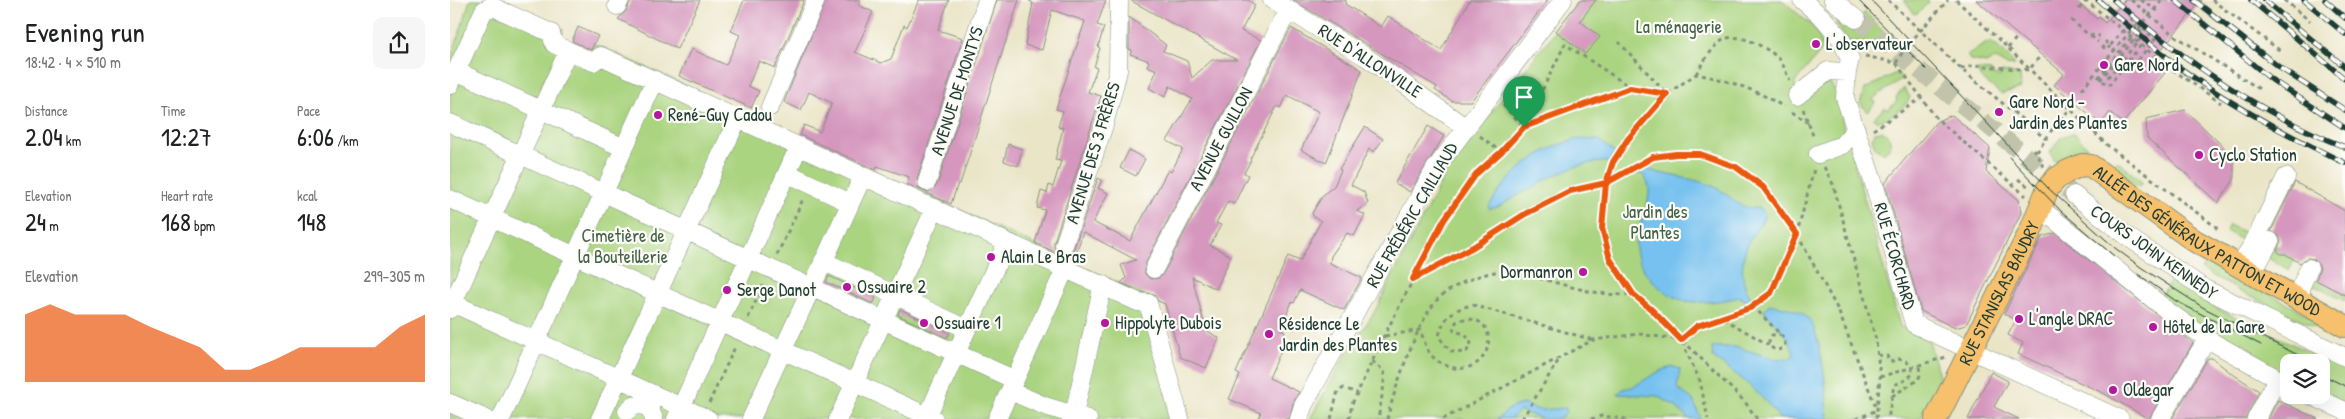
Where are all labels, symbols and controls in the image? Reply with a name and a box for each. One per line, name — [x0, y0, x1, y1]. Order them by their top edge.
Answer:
text: Evening run — [25, 13, 145, 51]
park label: La ménagerie — [1636, 14, 1722, 39]
button: share — [373, 17, 425, 69]
street label: RUE D'ALLONVILLE — [1314, 18, 1427, 104]
street label: AVENUE DE MONTYS — [924, 23, 989, 158]
place label: L'observateur — [1826, 31, 1913, 56]
marker: L'observateur — [1810, 38, 1822, 50]
text: 18:42 · 4 × 510 m — [25, 51, 121, 73]
place label: Gare Nord — [2114, 52, 2179, 77]
marker: Gare Nord — [2098, 59, 2110, 71]
pin — [1503, 76, 1545, 127]
street label: AVENUE DES 3 FRÈRES — [1059, 79, 1126, 227]
street label: AVENUE GUILLON — [1183, 82, 1258, 195]
icon: arrive — [1510, 83, 1538, 111]
place label: Gare Nord - Jardin des Plantes — [2009, 89, 2127, 135]
text: Distance — [25, 101, 68, 120]
text: Time — [161, 101, 186, 120]
text: Pace — [297, 101, 320, 120]
place label: René-Guy Cadou — [668, 102, 772, 127]
marker: Gare Nord - Jardin des Plantes — [1993, 106, 2005, 118]
marker: René-Guy Cadou — [652, 109, 664, 121]
text: 2.04 — [25, 120, 63, 154]
text: 12:27 — [161, 120, 212, 154]
text: 6:06 — [297, 120, 334, 154]
text: km — [63, 131, 81, 150]
text: /km — [334, 131, 358, 150]
street label: RUE FRÉDÉRIC CAILLIAUD — [1360, 137, 1464, 292]
place label: Cyclo Station — [2209, 142, 2297, 167]
marker: Cyclo Station — [2193, 149, 2205, 161]
street label: ALLÉE DES GÉNÉRAUX PATTON ET WOOD — [2089, 159, 2326, 322]
text: Elevation — [25, 186, 72, 205]
text: Heart rate — [161, 186, 213, 205]
text: kcal — [297, 186, 317, 205]
street label: COURS JOHN KENNEDY — [2086, 198, 2223, 305]
park label: Jardin des Plantes — [1622, 199, 1688, 245]
street label: RUE ÉCORCHARD — [1868, 200, 1923, 313]
text: 24 — [25, 205, 46, 239]
text: 168 — [161, 205, 191, 239]
text: 148 — [297, 205, 326, 239]
text: m — [46, 216, 59, 235]
text: bpm — [191, 216, 215, 235]
street label: RUE STANISLAS BAUDRY — [1952, 217, 2045, 369]
park label: Cimetière de la Bouteillerie — [578, 223, 668, 269]
place label: Alain Le Bras — [1001, 244, 1086, 269]
marker: Alain Le Bras — [985, 251, 997, 263]
place label: Dormanron — [1501, 259, 1573, 284]
text: Elevation — [25, 265, 78, 287]
text: 299–305 m — [363, 265, 425, 287]
marker: Dormanron — [1577, 266, 1589, 278]
place label: Ossuaire 2 — [857, 274, 926, 299]
place label: Serge Danot — [737, 277, 817, 302]
marker: Ossuaire 2 — [841, 281, 853, 293]
marker: Serge Danot — [721, 284, 733, 296]
place label: L'angle DRAC — [2029, 306, 2113, 331]
place label: Ossuaire 1 — [934, 310, 1001, 335]
place label: Hippolyte Dubois — [1115, 310, 1221, 335]
place label: Résidence Le Jardin des Plantes — [1279, 311, 1397, 357]
marker: L'angle DRAC — [2013, 313, 2025, 325]
place label: Hôtel de la Gare — [2163, 314, 2265, 339]
marker: Ossuaire 1 — [918, 317, 930, 329]
marker: Hippolyte Dubois — [1099, 317, 1111, 329]
marker: Hôtel de la Gare — [2147, 321, 2159, 333]
marker: Résidence Le Jardin des Plantes — [1263, 328, 1275, 340]
map controls — [2280, 354, 2330, 404]
button: layers — [2280, 354, 2330, 404]
place label: Oldegar — [2123, 377, 2174, 402]
marker: Oldegar — [2107, 384, 2119, 396]

